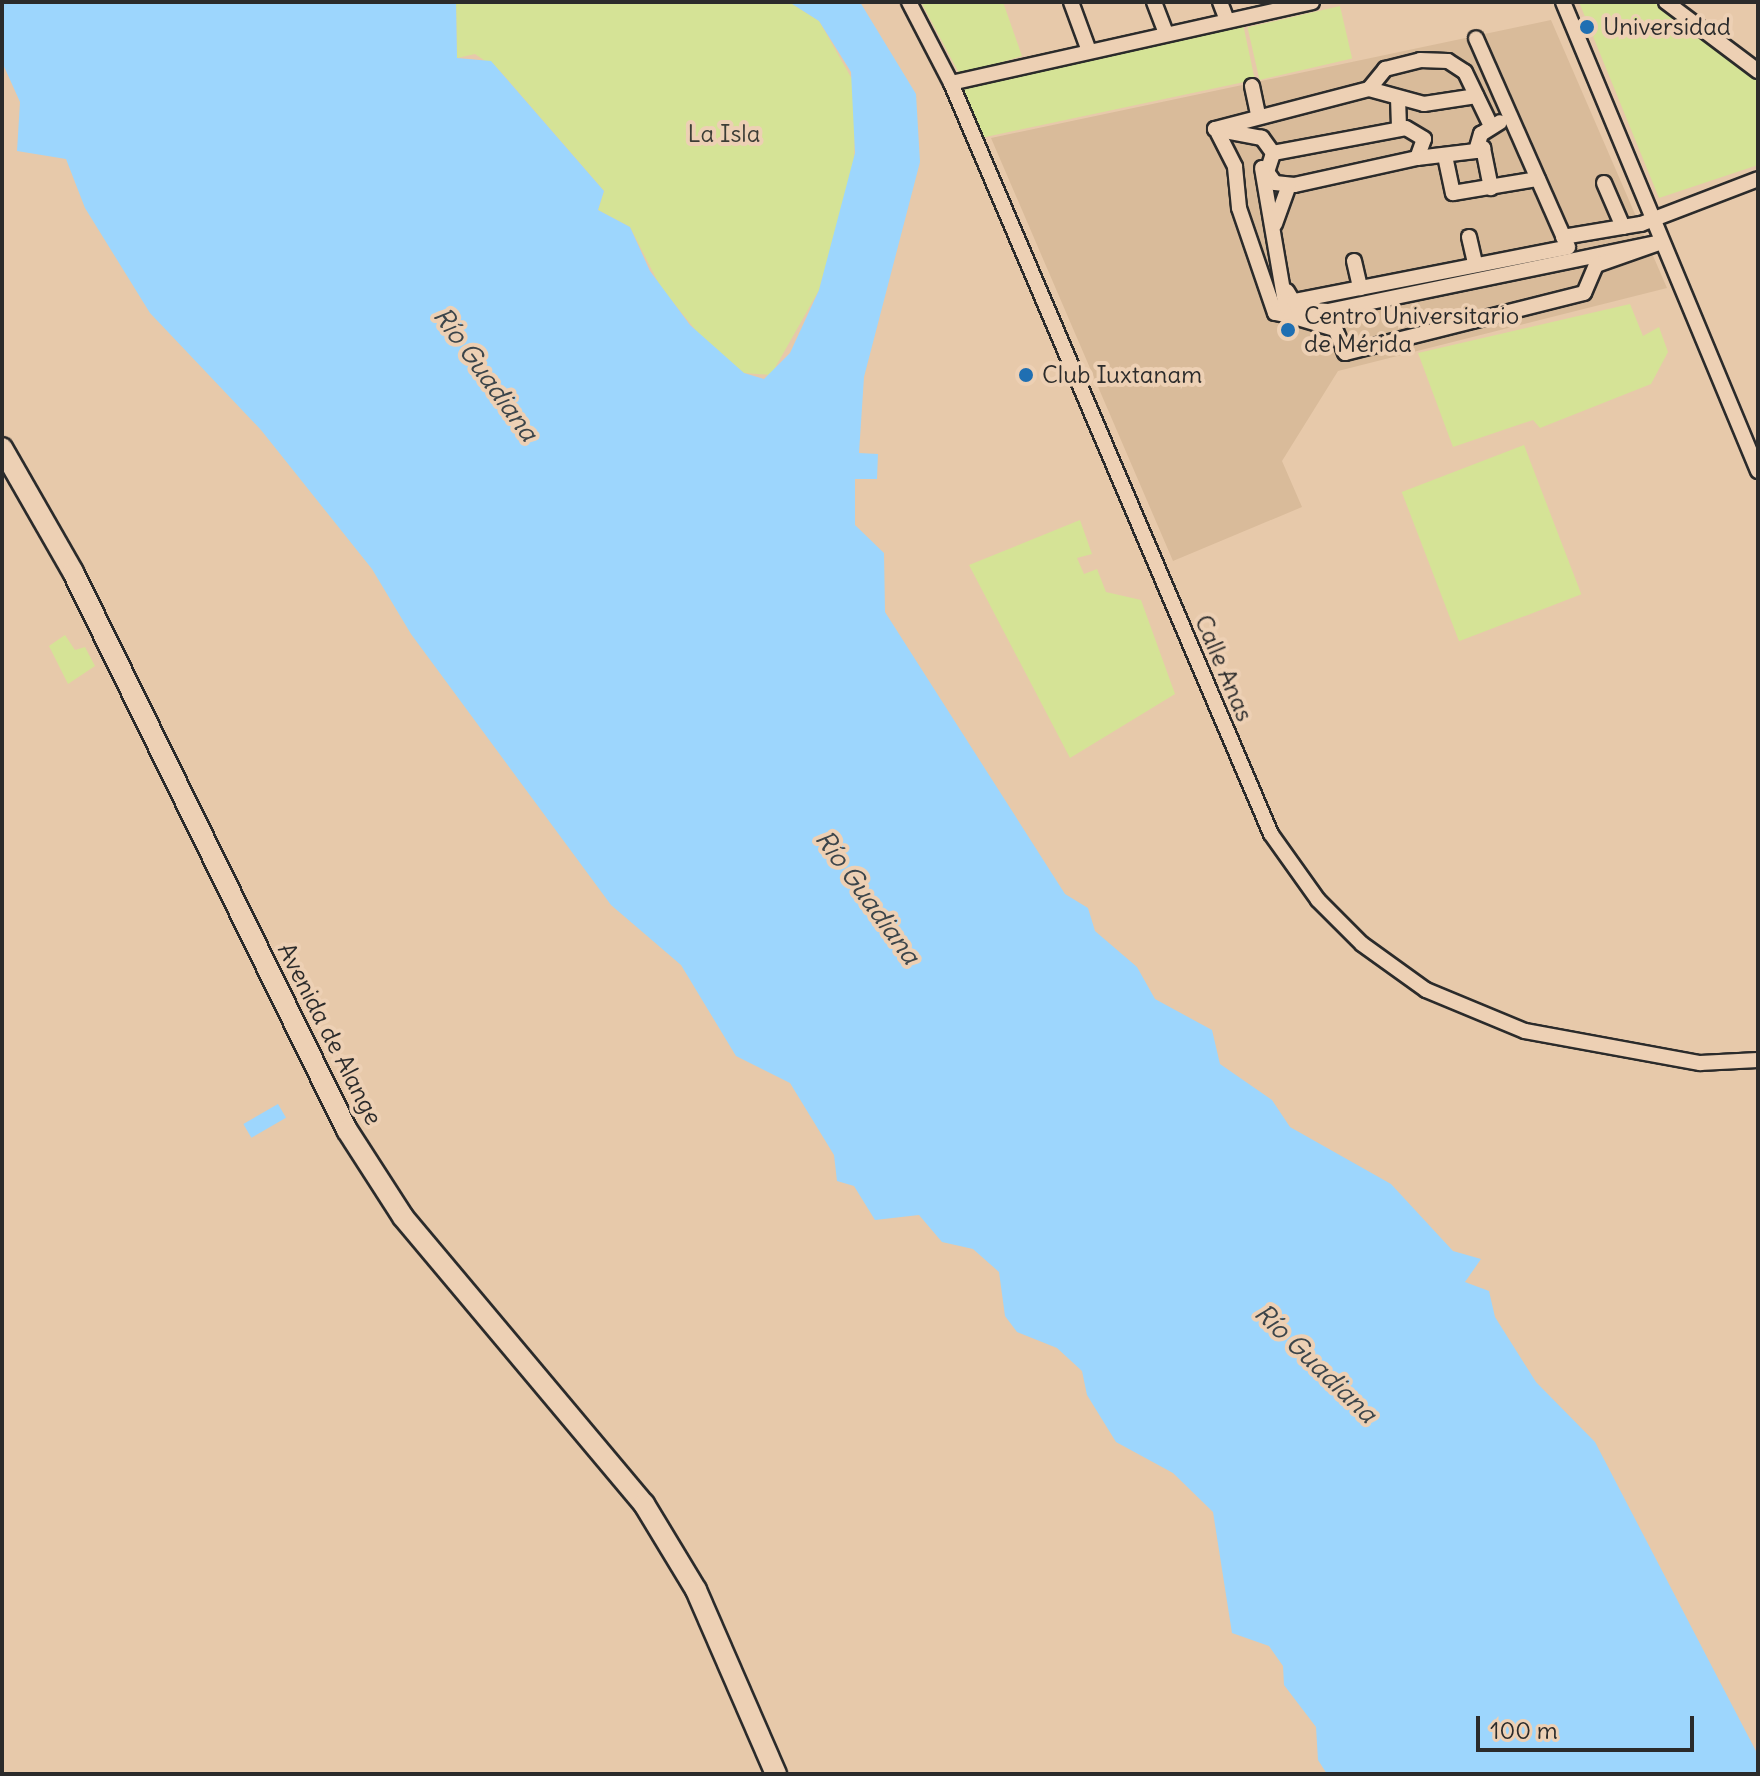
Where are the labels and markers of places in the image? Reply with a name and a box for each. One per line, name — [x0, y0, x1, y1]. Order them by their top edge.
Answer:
place label: Universidad — [1603, 13, 1731, 41]
marker: Universidad — [1578, 18, 1596, 36]
place label: Centro Universitario de Mérida — [1304, 302, 1519, 358]
marker: Centro Universitario de Mérida — [1279, 321, 1297, 339]
place label: Club Iuxtanam — [1042, 361, 1202, 389]
marker: Club Iuxtanam — [1017, 366, 1035, 384]

